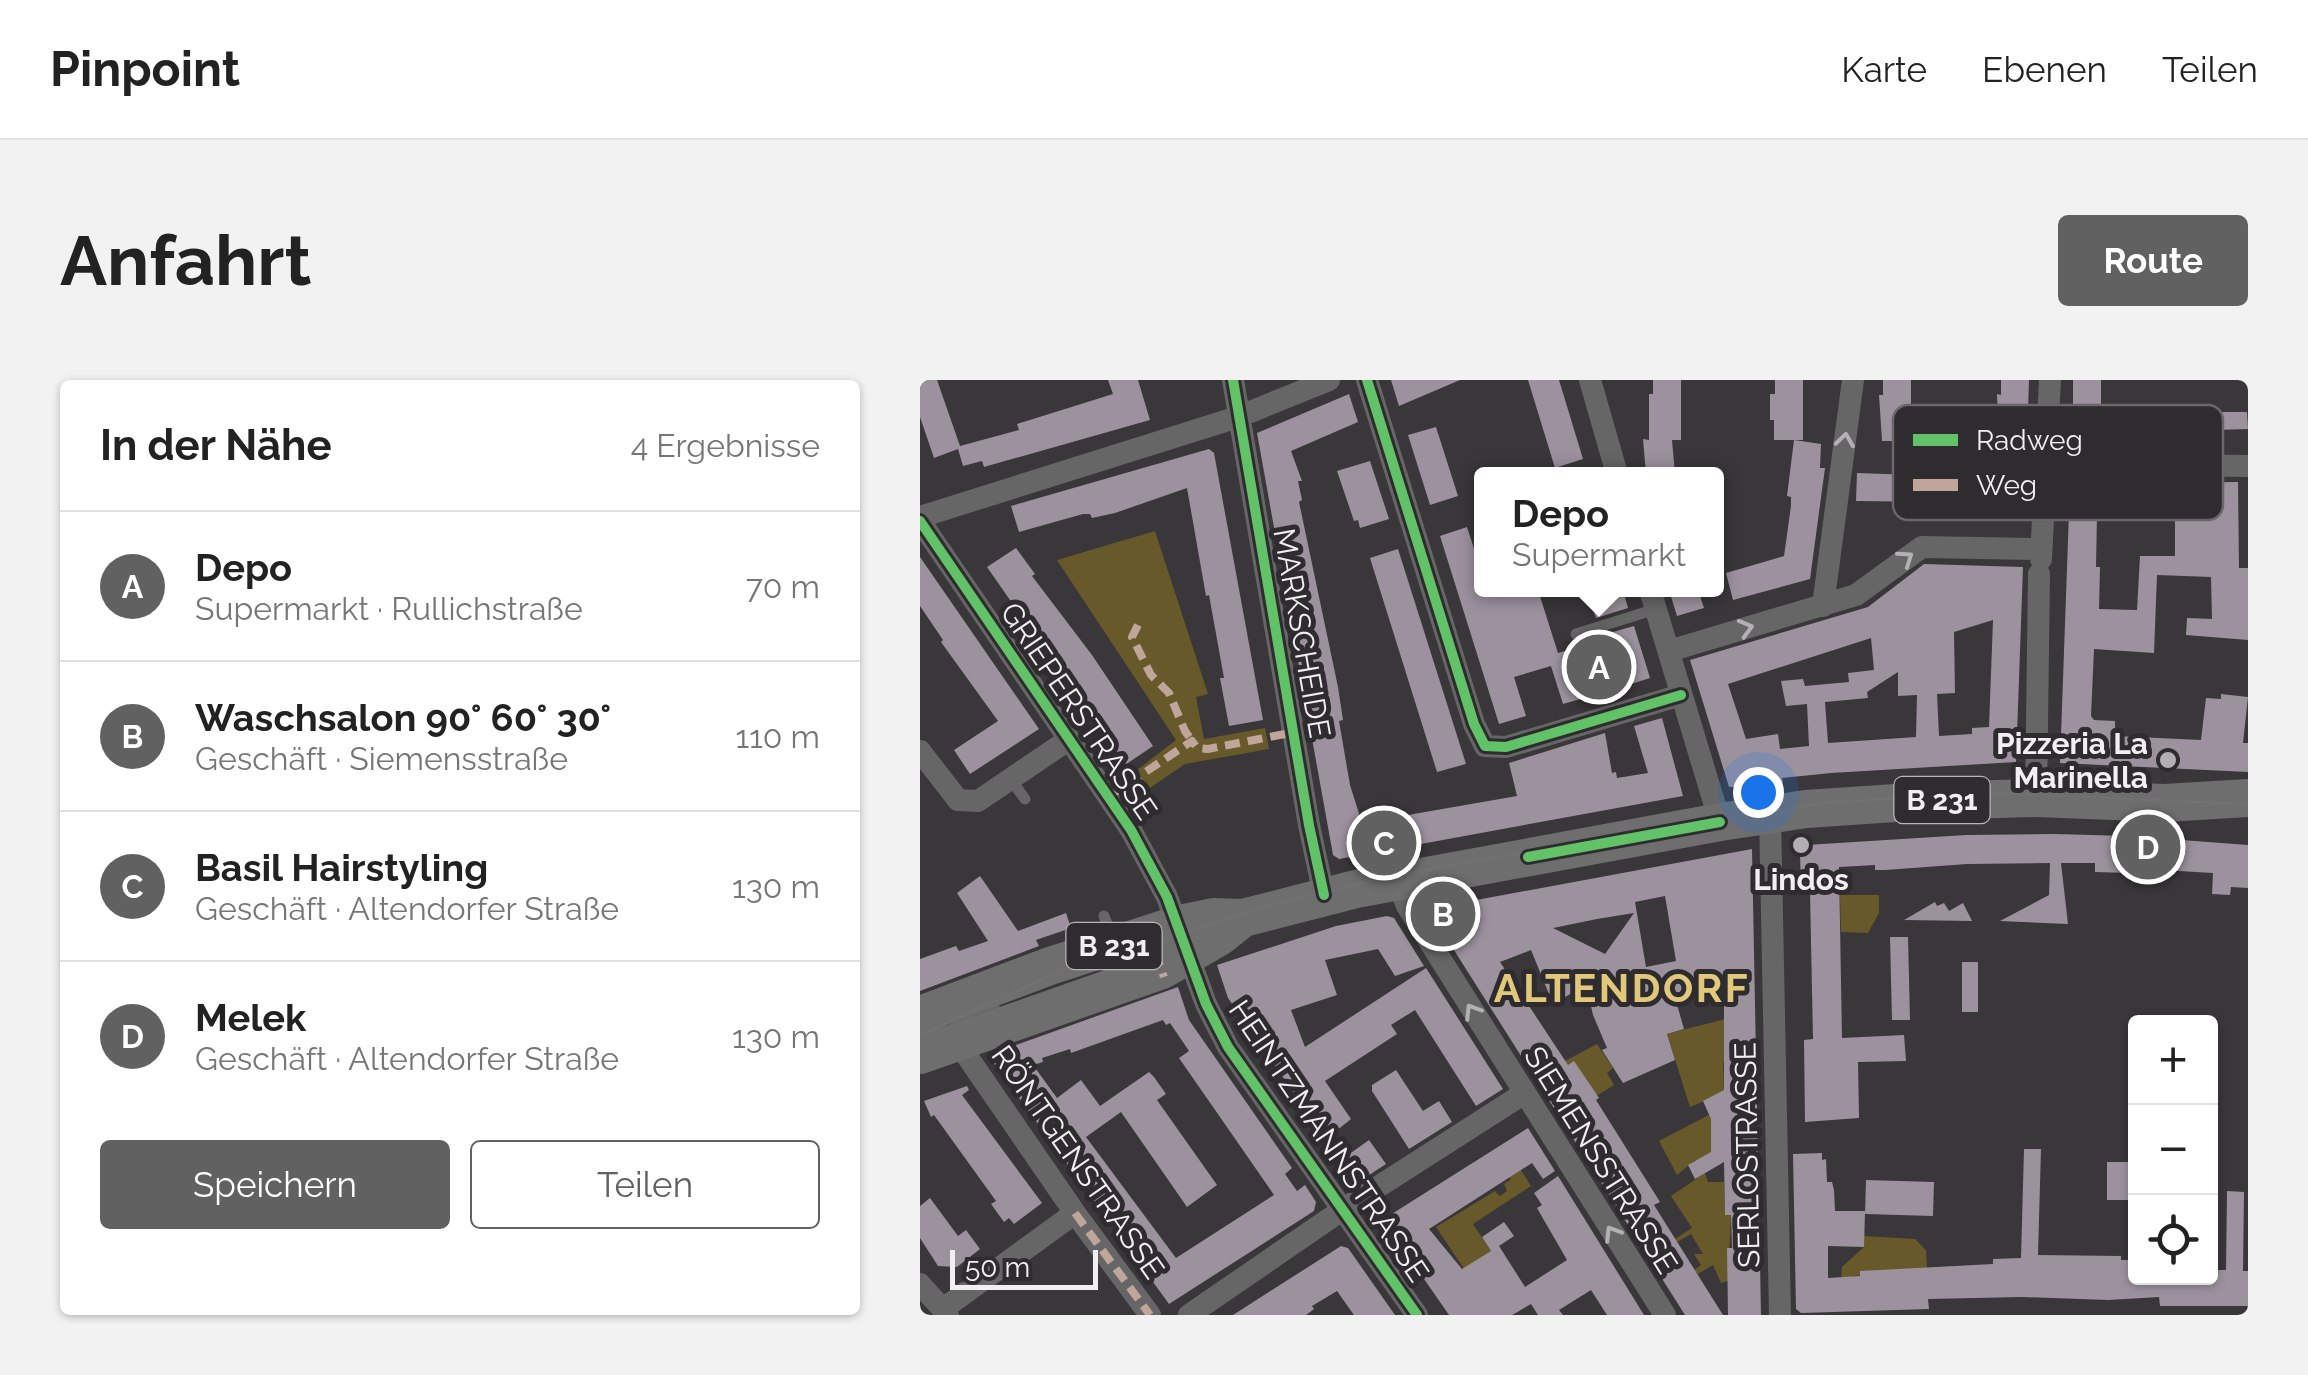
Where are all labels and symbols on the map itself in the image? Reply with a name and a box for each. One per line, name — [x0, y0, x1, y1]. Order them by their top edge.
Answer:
legend — [1893, 405, 2223, 520]
text: Radweg — [1976, 424, 2083, 457]
one-way arrow — [1833, 432, 1854, 448]
text: Weg — [1976, 469, 2037, 502]
street label: MARKSCHEIDE — [1266, 526, 1338, 740]
one-way arrow — [1895, 552, 1913, 570]
street label: GRIEPERSTRASSE — [993, 596, 1165, 826]
one-way arrow — [1736, 618, 1754, 639]
pin: A — [1566, 630, 1632, 704]
place label: Pizzeria La Marinella — [1996, 726, 2148, 795]
marker: Pizzeria La Marinella — [2157, 749, 2179, 771]
your location — [1733, 767, 1784, 818]
road number: B 231 — [1894, 777, 1990, 823]
pin: C — [1352, 806, 1416, 880]
pin: D — [2116, 810, 2180, 884]
marker: Lindos — [1790, 834, 1812, 856]
place label: Lindos — [1753, 862, 1849, 897]
pin: B — [1410, 876, 1476, 952]
road number: B 231 — [1066, 923, 1162, 969]
district label: ALTENDORF — [1494, 964, 1750, 1011]
street label: HEINTZMANNSTRASSE — [1222, 994, 1436, 1288]
one-way arrow — [1465, 1004, 1484, 1022]
street label: RÖNTGENSTRASSE — [984, 1039, 1172, 1285]
street label: SIEMENSSTRASSE — [1517, 1040, 1685, 1280]
street label: SERLOSTRASSE — [1728, 1042, 1766, 1268]
one-way arrow — [1605, 1226, 1624, 1244]
scale bar — [950, 1245, 1098, 1290]

